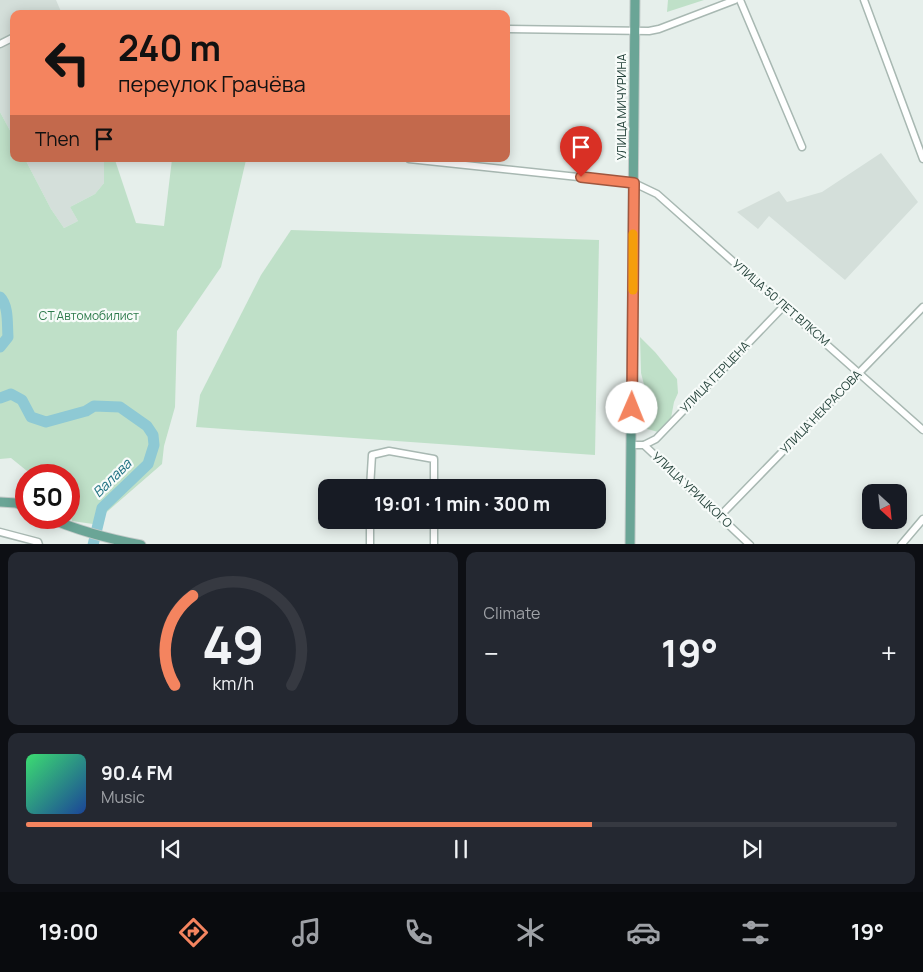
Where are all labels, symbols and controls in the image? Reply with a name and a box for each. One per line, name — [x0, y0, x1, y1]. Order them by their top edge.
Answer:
text: 240 m — [118, 24, 221, 72]
icon: left — [35, 30, 100, 95]
street label: УЛИЦА МИЧУРИНА — [613, 53, 630, 160]
text: переулок Грачёва — [118, 69, 306, 99]
icon: arrive — [90, 125, 118, 153]
text: Then — [35, 126, 80, 152]
pin — [560, 126, 602, 177]
icon: arrive — [567, 133, 595, 161]
street label: УЛИЦА 50 ЛЕТ ВЛКСМ — [729, 256, 834, 350]
park label: СТ Автомобилист — [39, 307, 139, 324]
street label: УЛИЦА ГЕРЦЕНА — [676, 337, 754, 416]
street label: УЛИЦА НЕКРАСОВА — [776, 366, 865, 457]
position arrow — [605, 381, 657, 433]
street label: УЛИЦА УРИЦКОГО — [649, 448, 736, 531]
water label: Валава — [88, 453, 136, 501]
speed limit sign: 50 — [15, 464, 80, 529]
north arrow — [862, 484, 908, 529]
map controls — [862, 484, 907, 529]
text: 19:01 · 1 min · 300 m — [374, 491, 550, 517]
text: Climate — [484, 602, 540, 624]
text: 49 — [201, 609, 264, 680]
text: 19° — [661, 626, 718, 678]
text: − — [484, 634, 499, 672]
text: + — [881, 634, 897, 672]
text: km/h — [212, 671, 254, 695]
text: 90.4 FM — [101, 760, 173, 786]
text: Music — [101, 786, 145, 808]
icon: previous — [157, 835, 185, 863]
icon: pause — [447, 835, 475, 863]
icon: next — [738, 835, 766, 863]
icon: directions — [176, 915, 211, 950]
icon: music — [289, 915, 324, 950]
icon: phone — [401, 915, 436, 950]
icon: climate — [513, 915, 548, 950]
icon: car — [626, 915, 661, 950]
icon: filters — [738, 915, 773, 950]
text: 19:00 — [39, 917, 99, 947]
text: 19° — [851, 917, 884, 947]

